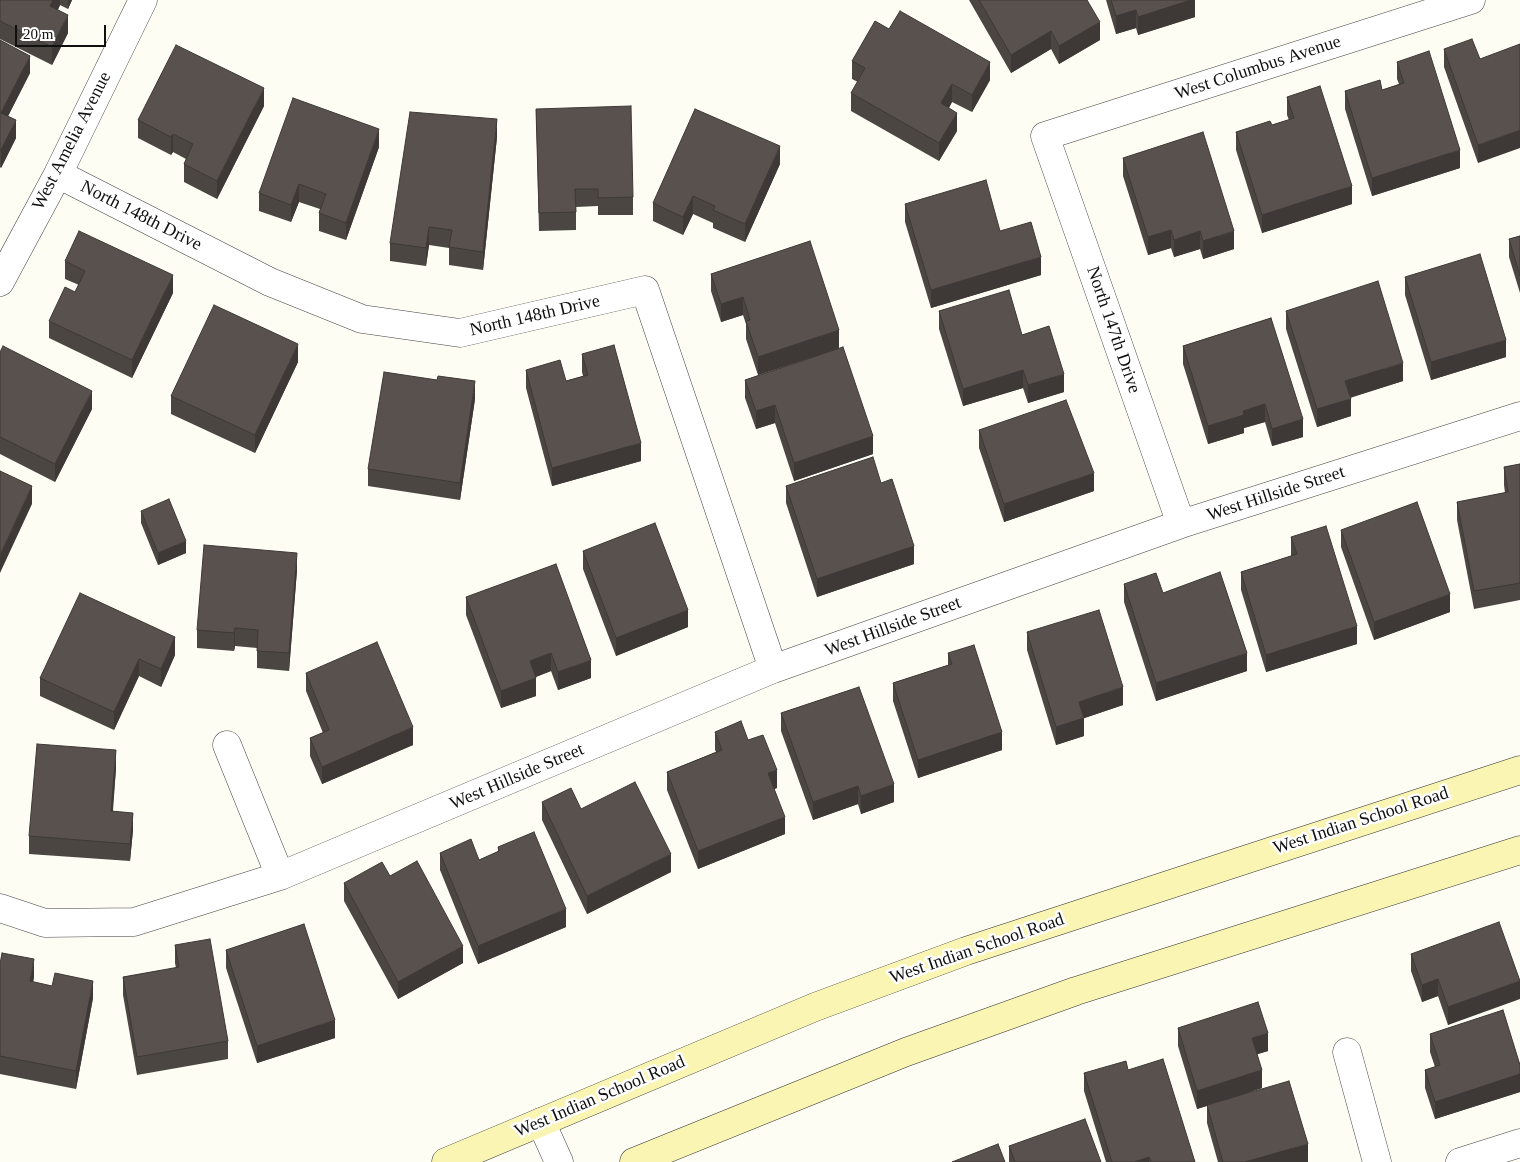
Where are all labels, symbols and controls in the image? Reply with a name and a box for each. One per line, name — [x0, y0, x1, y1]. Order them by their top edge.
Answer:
scale bar — [18, 15, 109, 47]
text: 20 m — [23, 26, 53, 42]
street label: West Columbus Avenue — [1172, 31, 1344, 105]
street label: West Amelia Avenue — [28, 68, 116, 214]
street label: North 148th Drive — [77, 176, 205, 256]
street label: North 147th Drive — [1081, 264, 1145, 396]
street label: North 148th Drive — [468, 291, 602, 341]
street label: West Hillside Street — [1204, 462, 1348, 526]
street label: West Hillside Street — [822, 592, 964, 662]
street label: West Hillside Street — [447, 739, 587, 815]
street label: West Indian School Road — [1271, 782, 1451, 860]
street label: West Indian School Road — [887, 909, 1067, 989]
street label: West Indian School Road — [512, 1051, 688, 1143]

